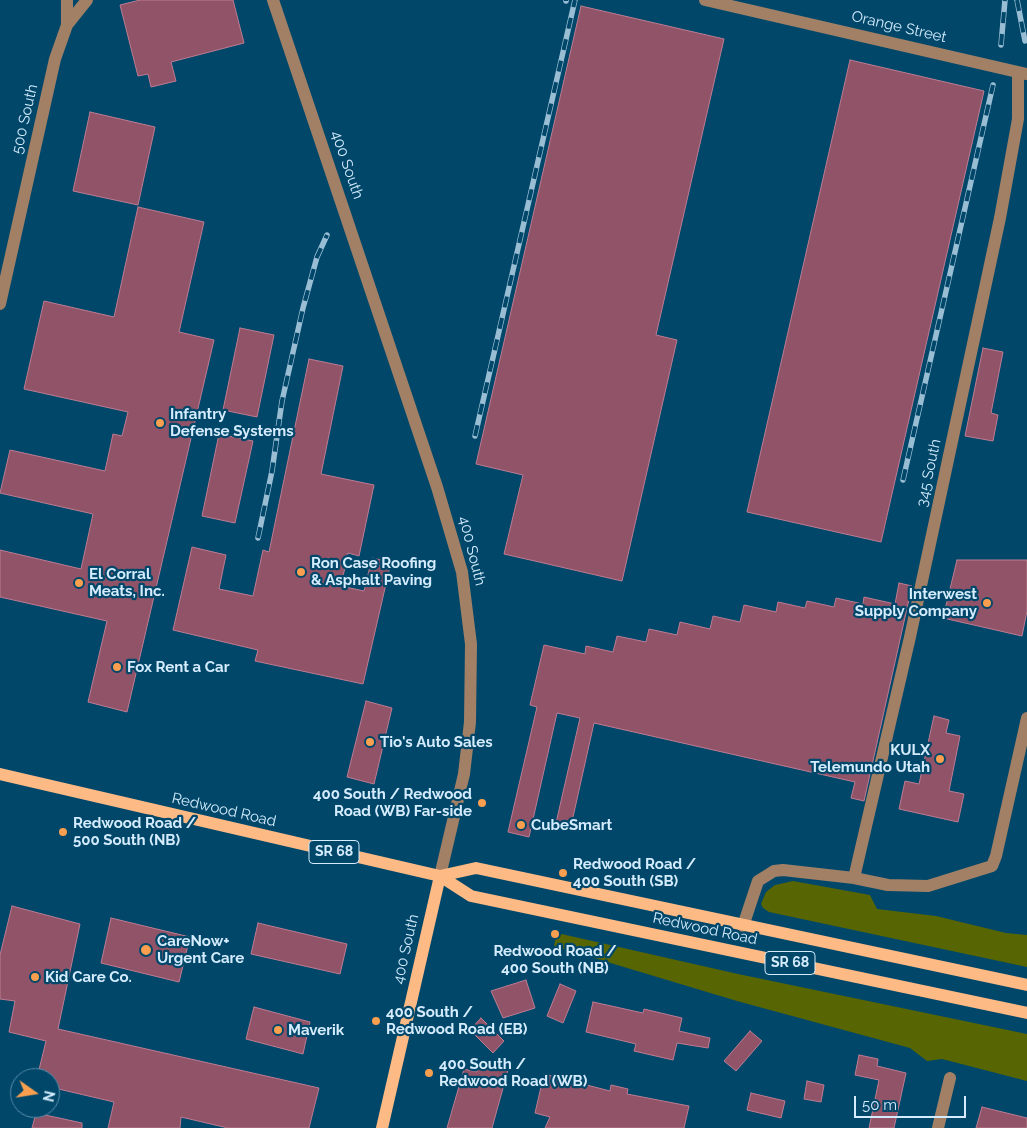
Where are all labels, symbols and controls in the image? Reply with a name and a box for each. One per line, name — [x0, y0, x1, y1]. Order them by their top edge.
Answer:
street label: Orange Street — [850, 7, 948, 47]
street label: 500 South — [8, 82, 42, 156]
street label: 400 South — [327, 128, 367, 202]
place label: Infantry Defense Systems — [170, 405, 294, 440]
marker: Infantry Defense Systems — [154, 417, 166, 429]
street label: 345 South — [913, 437, 945, 509]
street label: 400 South — [455, 514, 489, 588]
place label: Ron Case Roofing & Asphalt Paving — [311, 554, 436, 589]
place label: El Corral Meats, Inc. — [89, 565, 165, 600]
marker: Ron Case Roofing & Asphalt Paving — [295, 566, 307, 578]
marker: El Corral Meats, Inc. — [73, 577, 85, 589]
place label: Interwest Supply Company — [855, 585, 977, 620]
marker: Interwest Supply Company — [981, 597, 993, 609]
place label: Fox Rent a Car — [127, 658, 229, 676]
marker: Fox Rent a Car — [111, 661, 123, 673]
place label: Tio's Auto Sales — [380, 733, 493, 751]
marker: Tio's Auto Sales — [364, 736, 376, 748]
place label: KULX Telemundo Utah — [810, 741, 930, 776]
marker: KULX Telemundo Utah — [934, 753, 946, 765]
place label: 400 South / Redwood Road (WB) Far-side — [313, 785, 472, 820]
street label: Redwood Road — [170, 789, 278, 831]
marker: 400 South / Redwood Road (WB) Far-side — [476, 797, 488, 809]
place label: Redwood Road / 500 South (NB) — [73, 814, 196, 849]
place label: CubeSmart — [531, 816, 612, 834]
marker: CubeSmart — [515, 819, 527, 831]
marker: Redwood Road / 500 South (NB) — [57, 826, 69, 838]
road number: SR 68 — [309, 840, 359, 864]
place label: Redwood Road / 400 South (SB) — [573, 855, 696, 890]
marker: Redwood Road / 400 South (SB) — [557, 867, 569, 879]
street label: Redwood Road — [651, 909, 759, 949]
street label: 400 South — [389, 912, 423, 986]
marker: Redwood Road / 400 South (NB) — [549, 928, 561, 940]
place label: CareNow+ Urgent Care — [157, 932, 244, 967]
place label: Redwood Road / 400 South (NB) — [493, 942, 617, 977]
marker: CareNow+ Urgent Care — [139, 943, 153, 957]
road number: SR 68 — [765, 951, 815, 974]
place label: Kid Care Co. — [45, 968, 132, 986]
marker: Kid Care Co. — [29, 971, 41, 983]
place label: 400 South / Redwood Road (EB) — [386, 1003, 527, 1038]
marker: 400 South / Redwood Road (EB) — [370, 1015, 382, 1027]
place label: Maverik — [288, 1021, 344, 1039]
marker: Maverik — [272, 1024, 284, 1036]
place label: 400 South / Redwood Road (WB) — [439, 1055, 587, 1090]
marker: 400 South / Redwood Road (WB) — [423, 1067, 435, 1079]
north arrow — [10, 1068, 60, 1118]
scale bar — [857, 1086, 970, 1118]
text: N — [40, 1089, 58, 1103]
text: 50 m — [862, 1096, 897, 1114]

